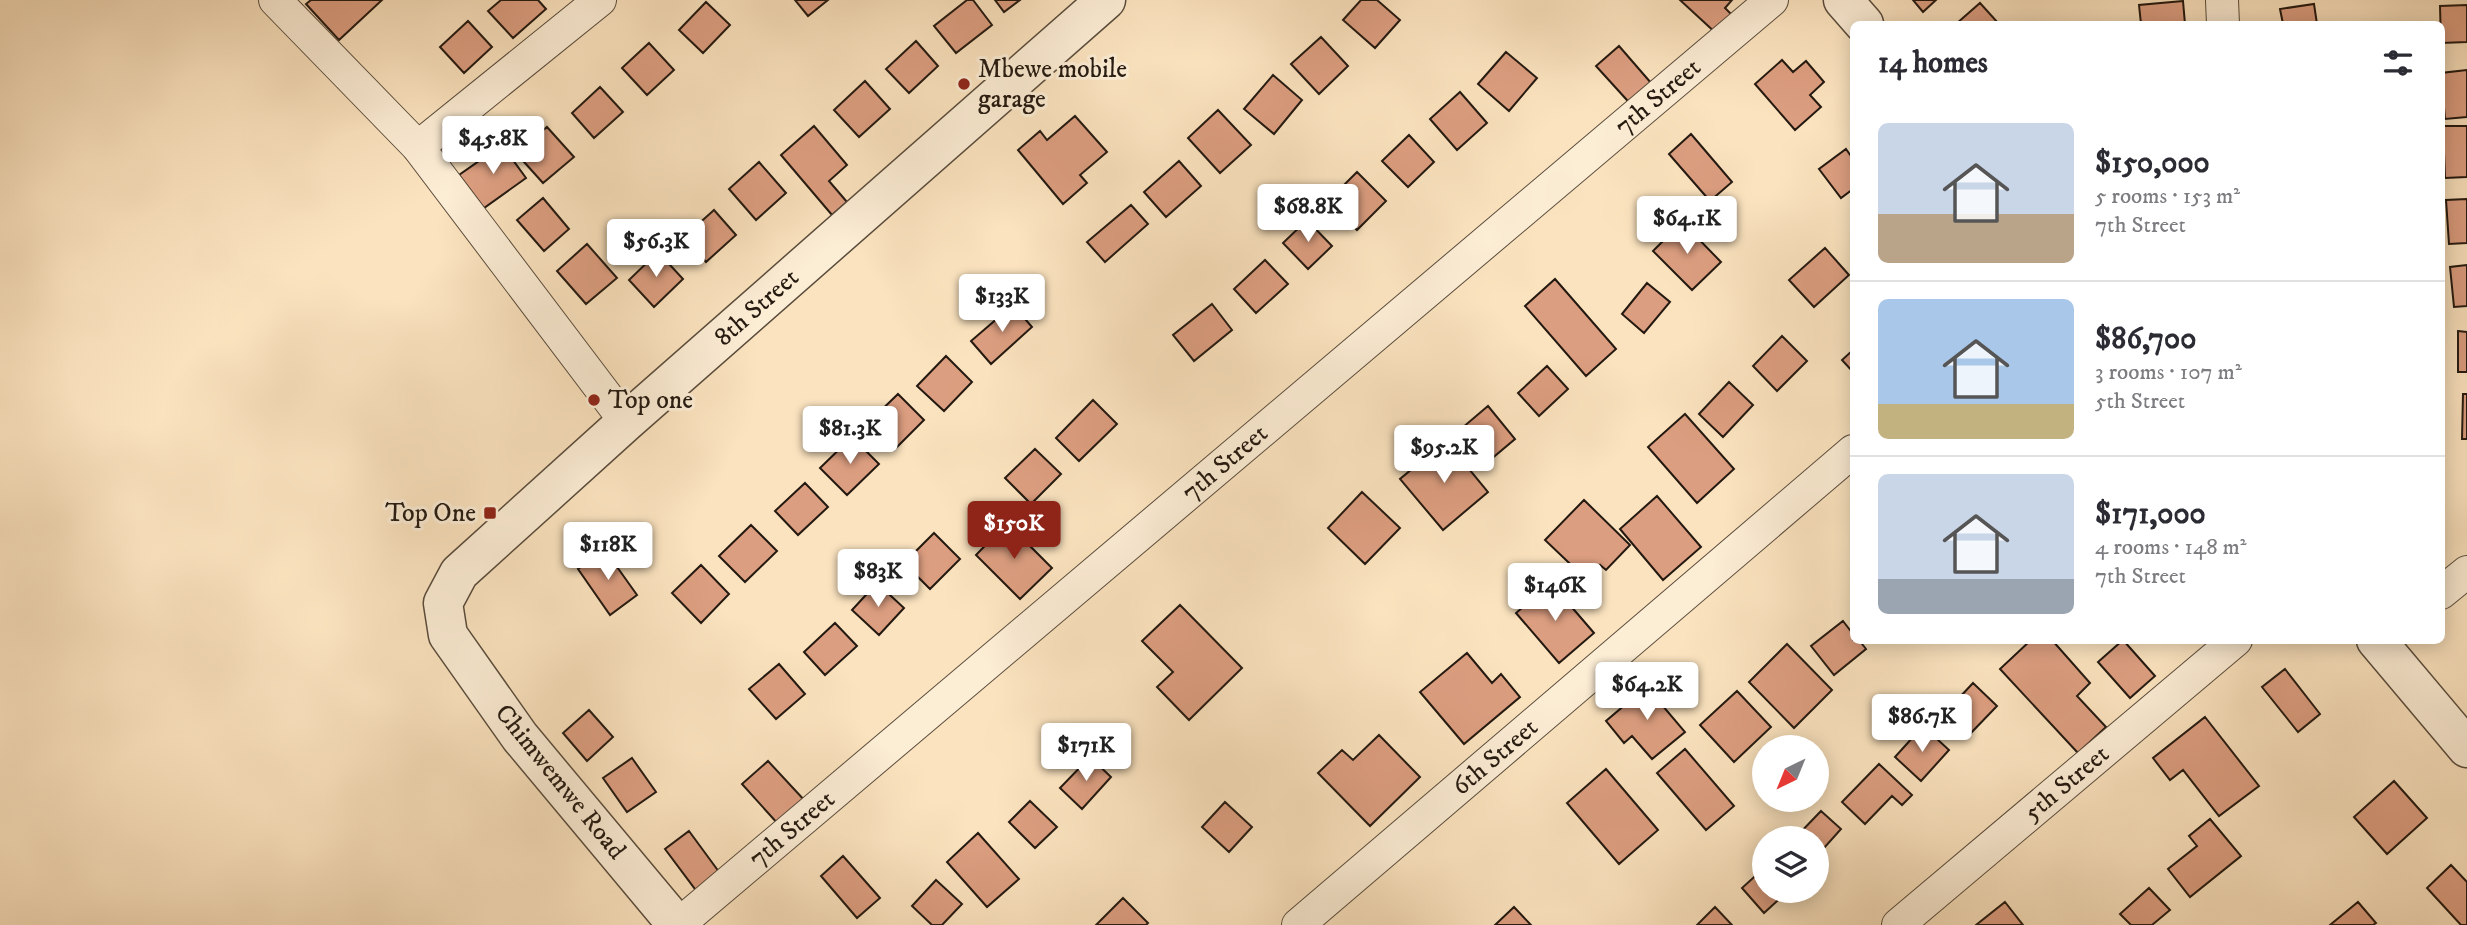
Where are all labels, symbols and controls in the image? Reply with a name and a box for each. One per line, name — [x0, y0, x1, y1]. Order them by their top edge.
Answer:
icon: filters — [2379, 44, 2417, 82]
text: 14 homes — [1878, 45, 1988, 82]
street label: 7th Street — [1608, 51, 1708, 142]
place label: Mbewe mobile garage — [978, 53, 1127, 116]
marker: Mbewe mobile garage — [956, 76, 972, 92]
pin: $45.8K — [436, 116, 550, 176]
text: $45.8K — [458, 124, 528, 153]
text: $150,000 — [2095, 145, 2210, 182]
icon: home — [1934, 151, 2018, 235]
text: 5 rooms · 153 m² — [2095, 182, 2240, 211]
pin: $68.8K — [1251, 184, 1365, 244]
text: $68.8K — [1273, 192, 1343, 221]
pin: $64.1K — [1630, 196, 1744, 256]
text: $64.1K — [1653, 204, 1721, 233]
text: 7th Street — [2095, 211, 2186, 240]
pin: $56.3K — [599, 219, 713, 279]
text: $56.3K — [623, 227, 689, 256]
street label: 8th Street — [707, 261, 806, 353]
pin: $133K — [953, 274, 1051, 334]
text: $133K — [975, 282, 1029, 311]
text: $86,700 — [2095, 321, 2196, 358]
icon: home — [1934, 327, 2018, 411]
text: 3 rooms · 107 m² — [2095, 358, 2242, 387]
place label: Top one — [608, 384, 693, 417]
text: 5th Street — [2095, 387, 2185, 416]
marker: Top one — [586, 392, 602, 408]
pin: $81.3K — [793, 406, 907, 466]
text: $81.3K — [819, 414, 881, 443]
street label: 7th Street — [1175, 417, 1275, 508]
pin: $95.2K — [1387, 426, 1501, 485]
text: $95.2K — [1410, 433, 1478, 462]
text: $171,000 — [2095, 496, 2206, 533]
place label: Top One — [385, 497, 476, 530]
pin: $150K — [965, 502, 1063, 561]
icon: home — [1934, 502, 2018, 586]
marker: Top One — [482, 505, 498, 521]
text: $150K — [984, 509, 1044, 538]
pin: $118K — [559, 522, 657, 582]
text: $118K — [579, 530, 637, 559]
text: 4 rooms · 148 m² — [2095, 533, 2247, 562]
pin: $83K — [837, 550, 919, 609]
text: $83K — [854, 557, 902, 586]
text: 7th Street — [2095, 562, 2186, 591]
pin: $146K — [1506, 564, 1604, 623]
text: $146K — [1524, 571, 1586, 600]
pin: $64.2K — [1590, 662, 1704, 722]
text: $64.2K — [1611, 670, 1683, 699]
pin: $86.7K — [1865, 694, 1979, 754]
street label: Chimwemwe Road — [487, 698, 633, 866]
text: $86.7K — [1888, 702, 1956, 731]
street label: 6th Street — [1445, 711, 1545, 803]
pin: $171K — [1037, 724, 1135, 783]
text: $171K — [1057, 731, 1115, 760]
north arrow — [1752, 735, 1829, 812]
map controls — [1752, 735, 1829, 903]
street label: 5th Street — [2017, 738, 2116, 829]
street label: 7th Street — [742, 783, 842, 875]
button: layers — [1752, 826, 1829, 903]

